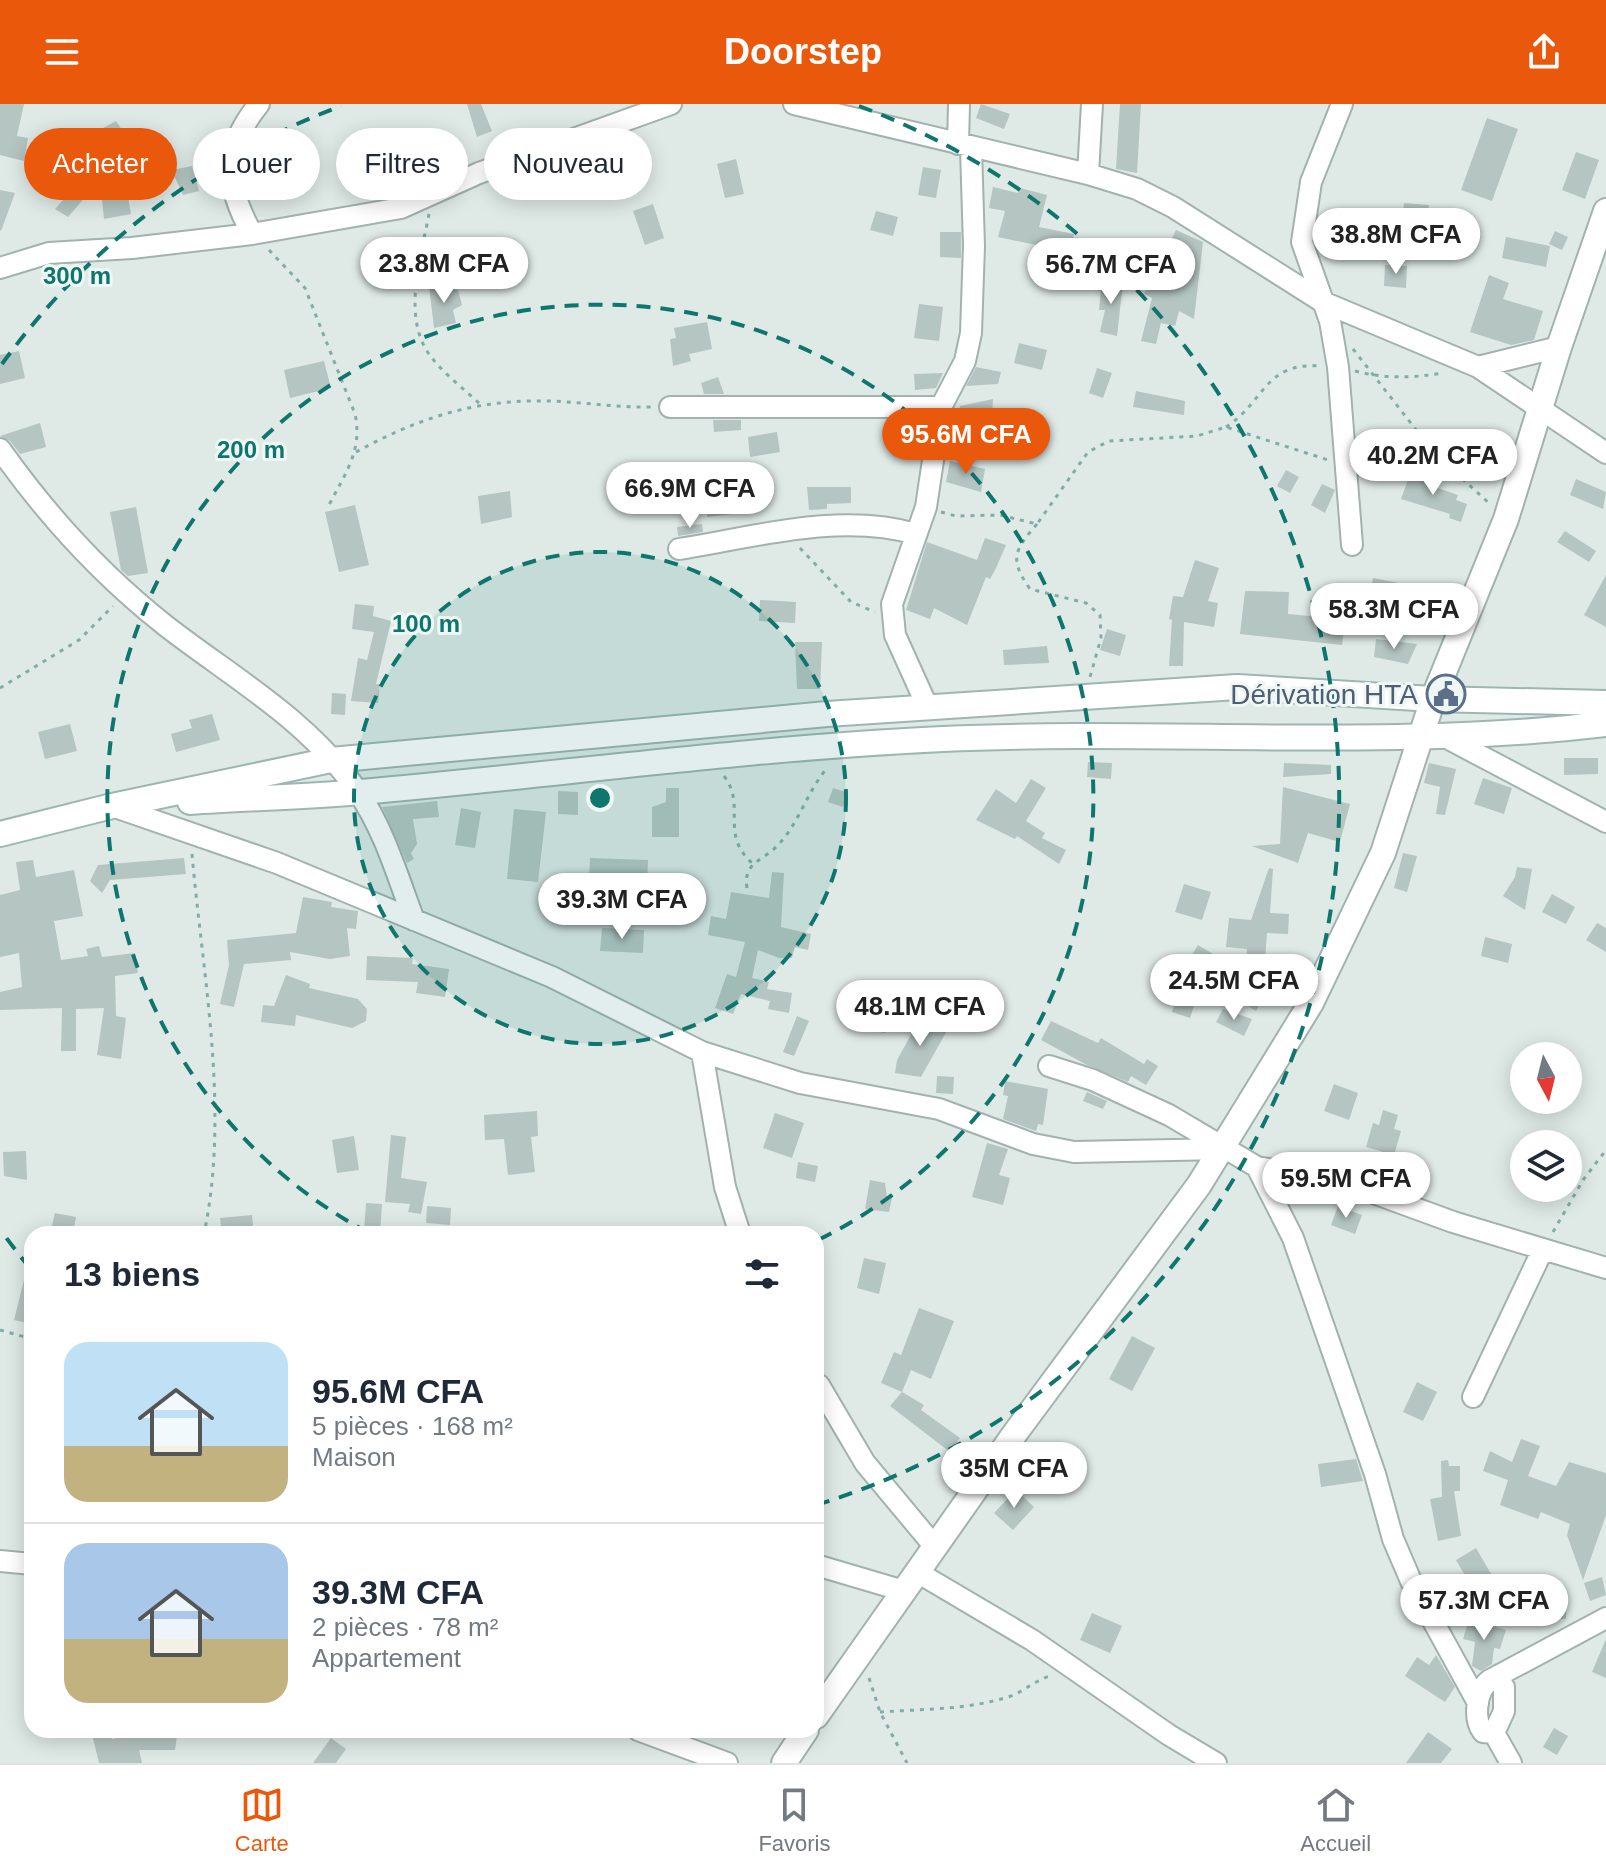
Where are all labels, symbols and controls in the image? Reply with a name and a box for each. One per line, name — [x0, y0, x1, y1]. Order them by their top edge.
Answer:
icon: menu — [40, 30, 84, 74]
icon: share — [1522, 30, 1566, 74]
text: Doorstep — [724, 31, 882, 72]
chip: Acheter — [24, 128, 177, 200]
chip: Louer — [193, 128, 320, 200]
chip: Filtres — [336, 128, 468, 200]
chip: Nouveau — [484, 128, 652, 200]
pin: 38.8M CFA — [1304, 208, 1488, 276]
text: 38.8M CFA — [1330, 219, 1462, 249]
pin: 23.8M CFA — [352, 237, 536, 305]
pin: 56.7M CFA — [1019, 238, 1203, 306]
text: 23.8M CFA — [378, 248, 510, 278]
text: 56.7M CFA — [1045, 249, 1177, 279]
text: 300 m — [43, 262, 111, 289]
pin: 95.6M CFA — [874, 408, 1058, 476]
text: 95.6M CFA — [900, 419, 1032, 449]
pin: 40.2M CFA — [1341, 429, 1525, 497]
text: 200 m — [217, 436, 285, 463]
text: 40.2M CFA — [1367, 440, 1499, 470]
pin: 66.9M CFA — [598, 462, 782, 530]
text: 66.9M CFA — [624, 473, 756, 503]
pin: 58.3M CFA — [1302, 583, 1486, 651]
text: 58.3M CFA — [1328, 594, 1460, 624]
text: 100 m — [392, 610, 460, 637]
public building icon: Dérivation HTA — [1425, 673, 1467, 715]
place label: Dérivation HTA — [1230, 679, 1418, 710]
centre of rings — [586, 784, 614, 812]
pin: 39.3M CFA — [530, 873, 714, 941]
text: 39.3M CFA — [556, 884, 688, 914]
pin: 24.5M CFA — [1142, 954, 1326, 1022]
text: 24.5M CFA — [1168, 965, 1300, 995]
pin: 48.1M CFA — [828, 980, 1012, 1048]
text: 48.1M CFA — [854, 991, 986, 1021]
north arrow — [1510, 1042, 1582, 1114]
map controls — [1510, 1042, 1582, 1202]
button: layers — [1510, 1130, 1582, 1202]
pin: 59.5M CFA — [1254, 1152, 1438, 1220]
text: 59.5M CFA — [1280, 1163, 1412, 1193]
icon: filters — [740, 1252, 784, 1296]
text: 13 biens — [64, 1255, 200, 1293]
text: 95.6M CFA — [312, 1372, 484, 1410]
icon: home — [128, 1374, 224, 1470]
text: 5 pièces · 168 m² — [312, 1411, 513, 1441]
text: Maison — [312, 1442, 396, 1472]
pin: 35M CFA — [940, 1442, 1088, 1510]
text: 35M CFA — [959, 1453, 1069, 1483]
text: 39.3M CFA — [312, 1573, 484, 1611]
pin: 57.3M CFA — [1392, 1574, 1576, 1642]
icon: home — [128, 1575, 224, 1671]
text: 57.3M CFA — [1418, 1585, 1550, 1615]
text: 2 pièces · 78 m² — [312, 1612, 498, 1642]
text: Appartement — [312, 1643, 461, 1673]
tab: Carte — [235, 1783, 289, 1857]
tab: Favoris — [758, 1783, 831, 1857]
tab: Accueil — [1300, 1783, 1371, 1857]

